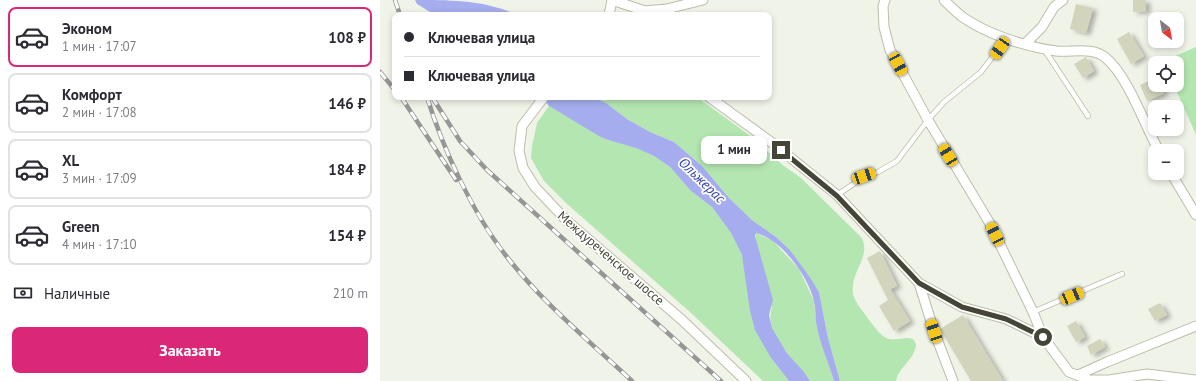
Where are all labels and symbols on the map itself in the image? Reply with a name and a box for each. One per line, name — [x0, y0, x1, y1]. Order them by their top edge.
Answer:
north arrow — [1148, 12, 1184, 48]
car — [988, 35, 1012, 61]
car — [887, 51, 909, 77]
callout: 1 мин — [701, 136, 767, 164]
route end — [772, 141, 790, 159]
car — [937, 142, 959, 168]
water label: Ольжерас — [675, 153, 730, 207]
car — [851, 166, 877, 186]
street label: Междуреченское шоссе — [554, 207, 668, 309]
car — [984, 221, 1006, 247]
car — [1059, 286, 1085, 306]
car — [925, 318, 943, 344]
route start — [1034, 328, 1052, 346]

